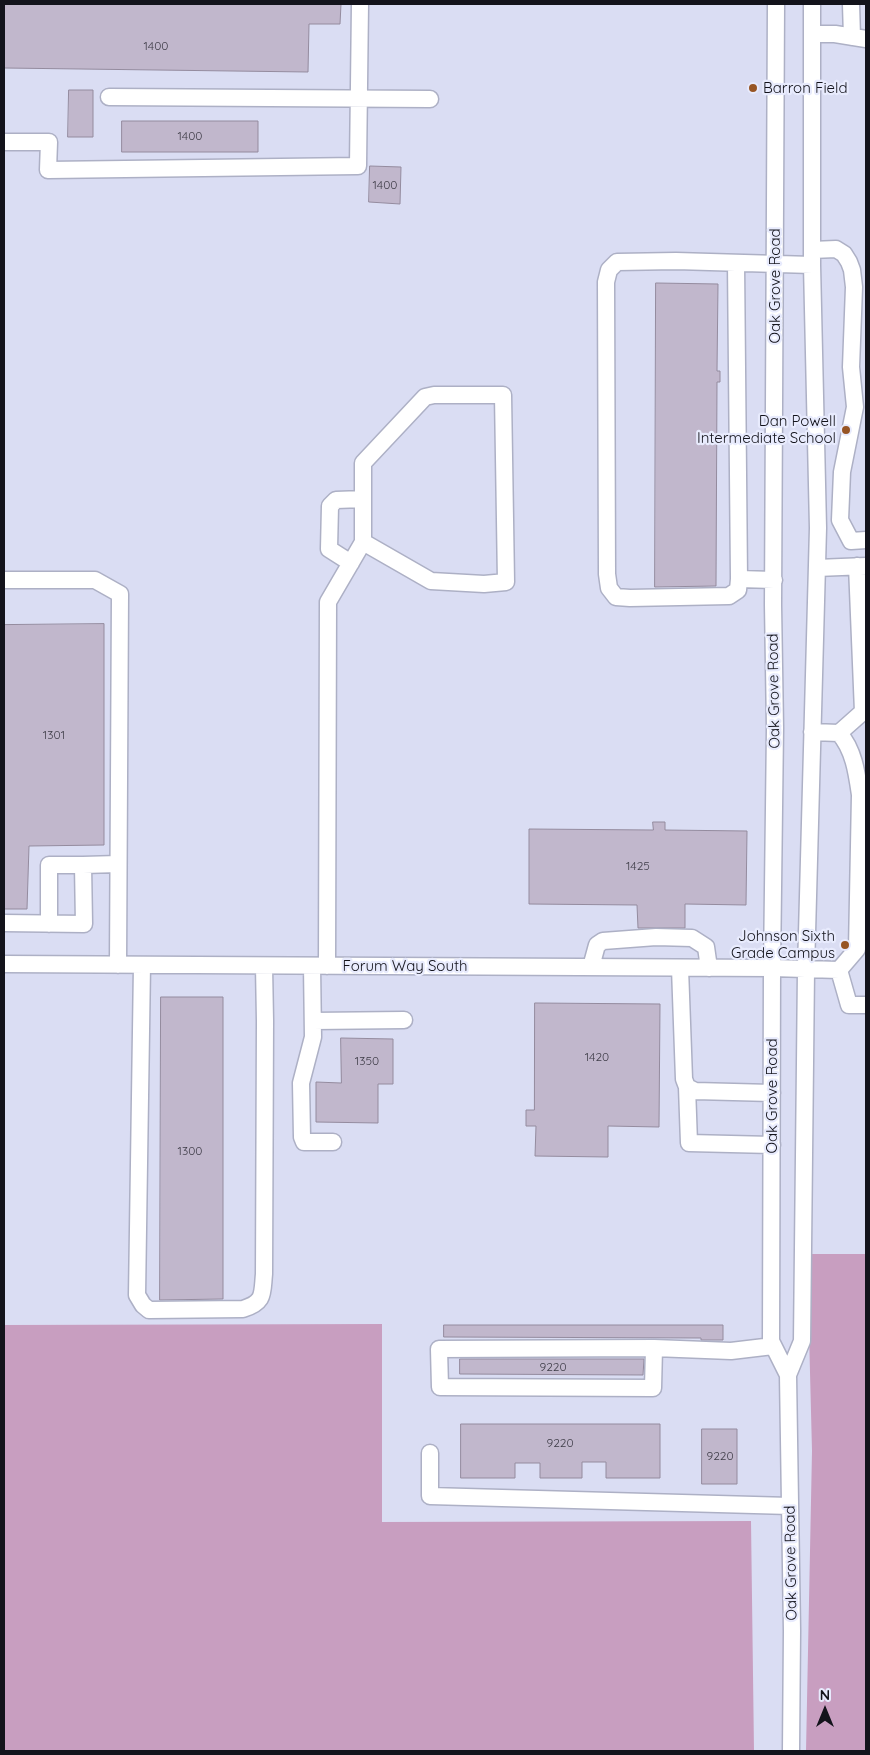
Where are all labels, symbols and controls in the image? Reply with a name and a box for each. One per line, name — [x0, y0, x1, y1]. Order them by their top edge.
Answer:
house number: 1400 — [144, 39, 168, 53]
place label: Barron Field — [763, 79, 847, 97]
marker: Barron Field — [747, 82, 759, 94]
house number: 1400 — [178, 129, 202, 143]
house number: 1400 — [373, 178, 397, 192]
street label: Oak Grove Road — [766, 228, 784, 344]
place label: Dan Powell Intermediate School — [697, 412, 836, 447]
marker: Dan Powell Intermediate School — [840, 424, 852, 436]
street label: Oak Grove Road — [764, 633, 784, 749]
house number: 1301 — [43, 728, 65, 742]
house number: 1425 — [626, 859, 650, 873]
place label: Johnson Sixth Grade Campus — [731, 927, 835, 962]
marker: Johnson Sixth Grade Campus — [839, 939, 851, 951]
street label: Forum Way South — [342, 957, 468, 975]
street label: Oak Grove Road — [763, 1038, 781, 1154]
house number: 1420 — [585, 1050, 609, 1064]
house number: 1350 — [355, 1054, 379, 1068]
house number: 1300 — [177, 1144, 203, 1158]
house number: 9220 — [539, 1360, 567, 1374]
house number: 9220 — [546, 1436, 574, 1450]
house number: 9220 — [706, 1449, 734, 1463]
street label: Oak Grove Road — [781, 1505, 801, 1621]
north arrow — [800, 1685, 850, 1735]
text: N — [820, 1686, 830, 1704]

